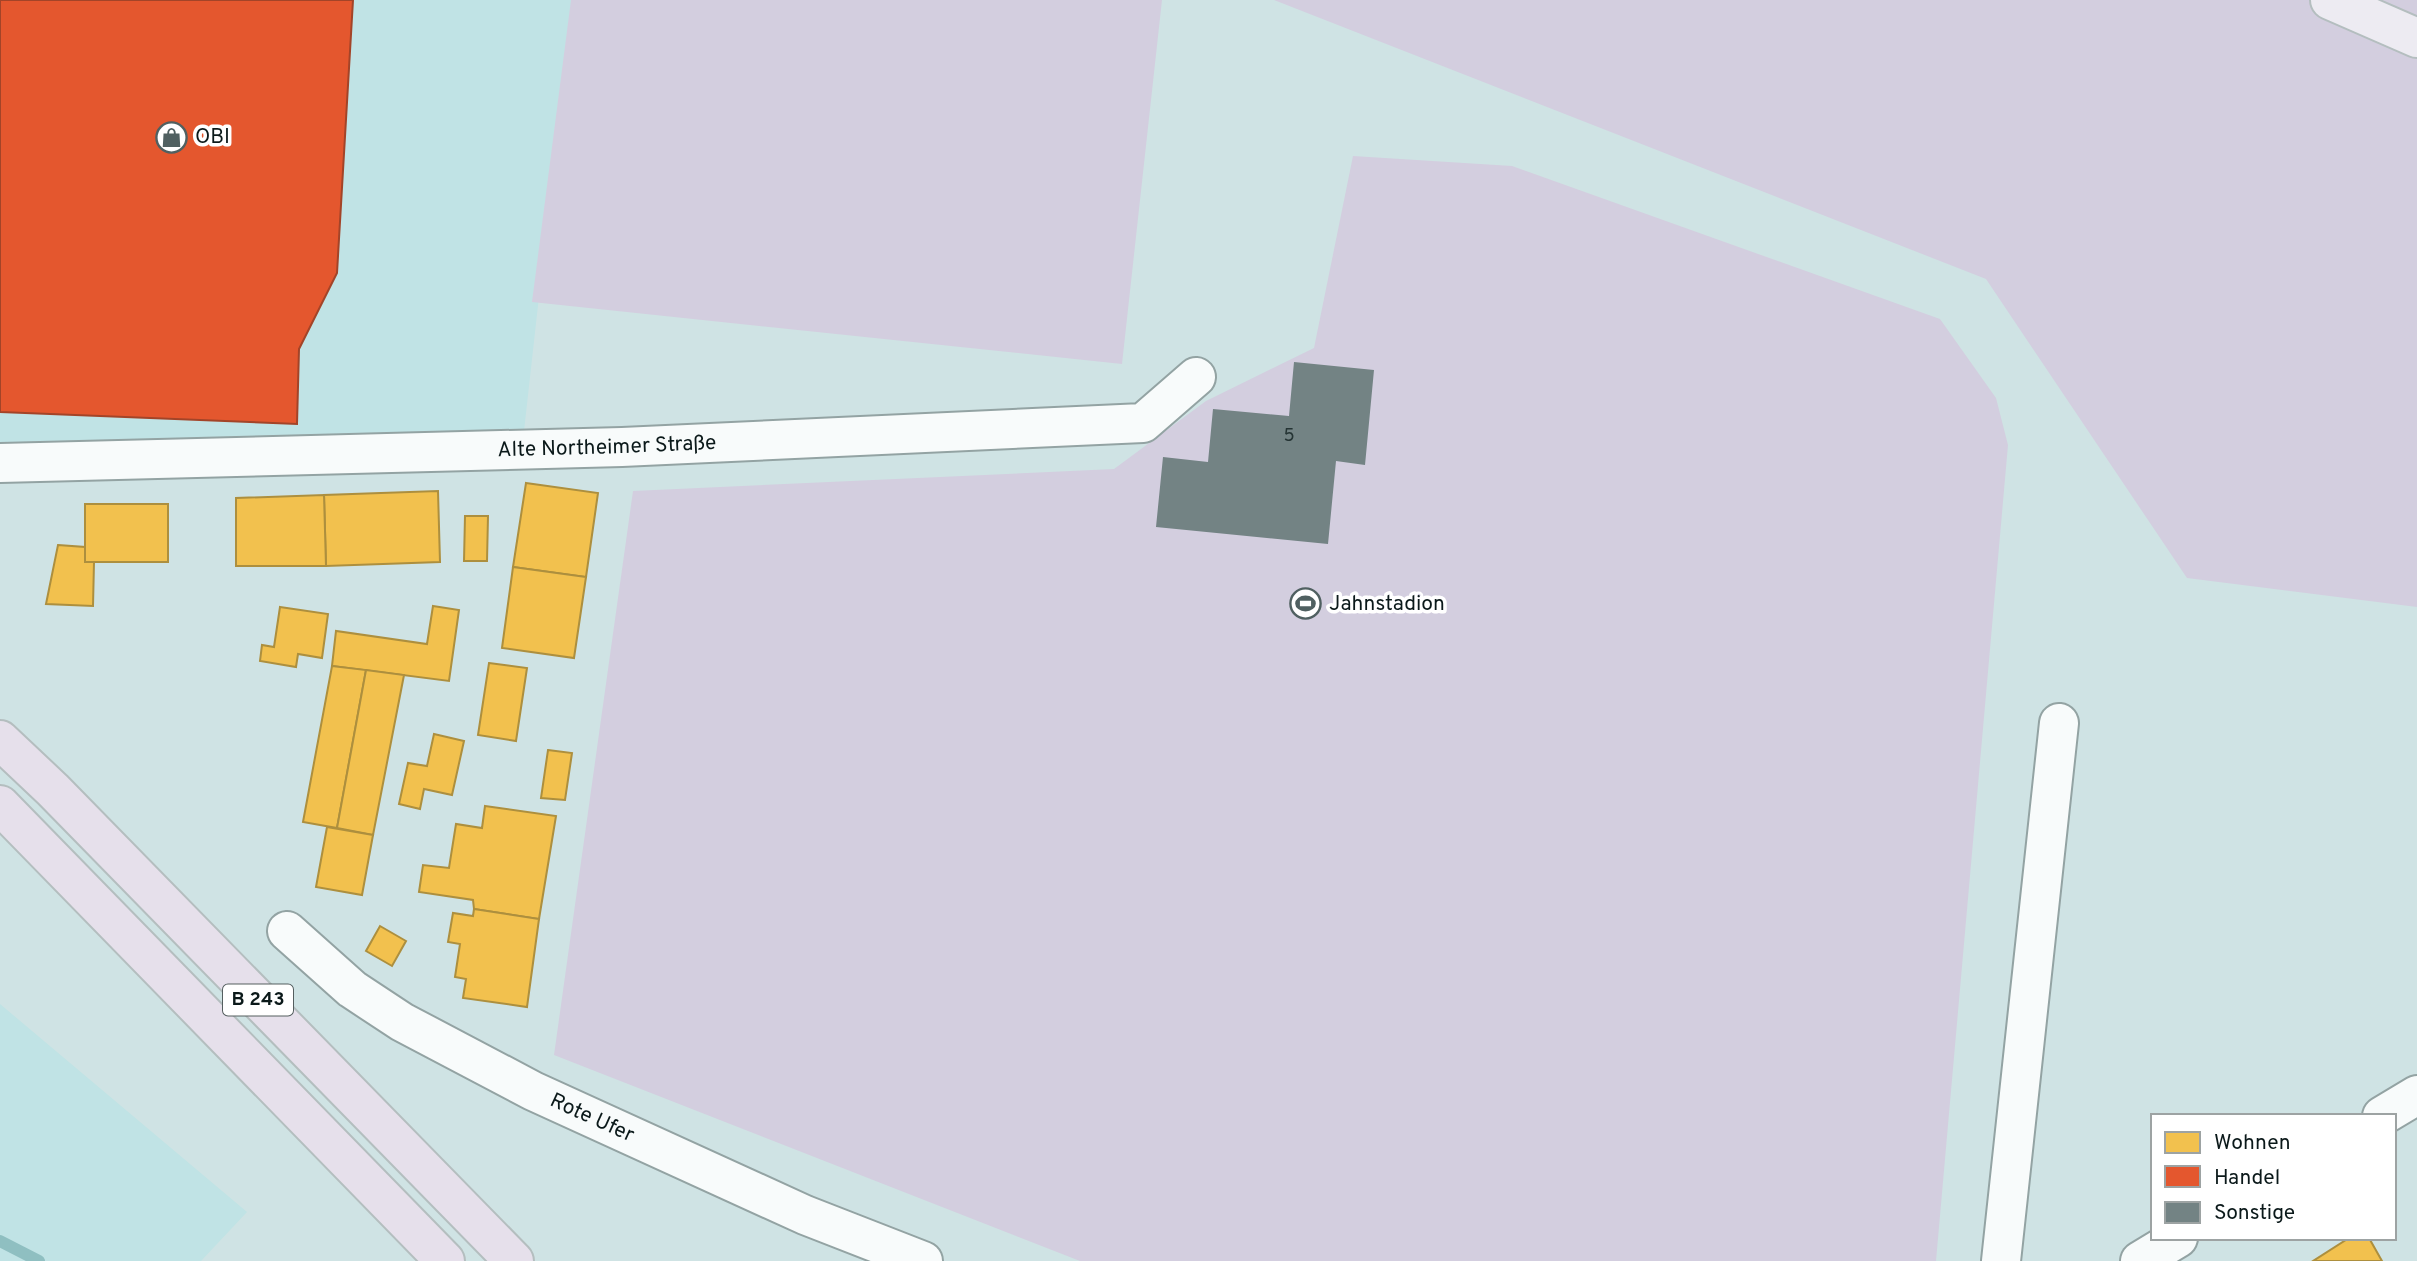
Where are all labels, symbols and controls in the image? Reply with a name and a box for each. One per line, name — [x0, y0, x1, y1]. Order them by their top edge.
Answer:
shop icon: OBI — [155, 120, 189, 154]
place label: OBI — [195, 124, 230, 151]
house number: 5 — [1283, 425, 1295, 448]
street label: Alte Northeimer Straße — [497, 429, 717, 464]
sports icon: Jahnstadion — [1289, 587, 1323, 621]
place label: Jahnstadion — [1329, 591, 1445, 618]
road number: B 243 — [223, 984, 293, 1016]
street label: Rote Ufer — [546, 1087, 638, 1149]
legend — [2151, 1114, 2396, 1240]
text: Wohnen — [2214, 1130, 2291, 1157]
text: Handel — [2214, 1165, 2280, 1192]
text: Sonstige — [2214, 1200, 2295, 1227]

